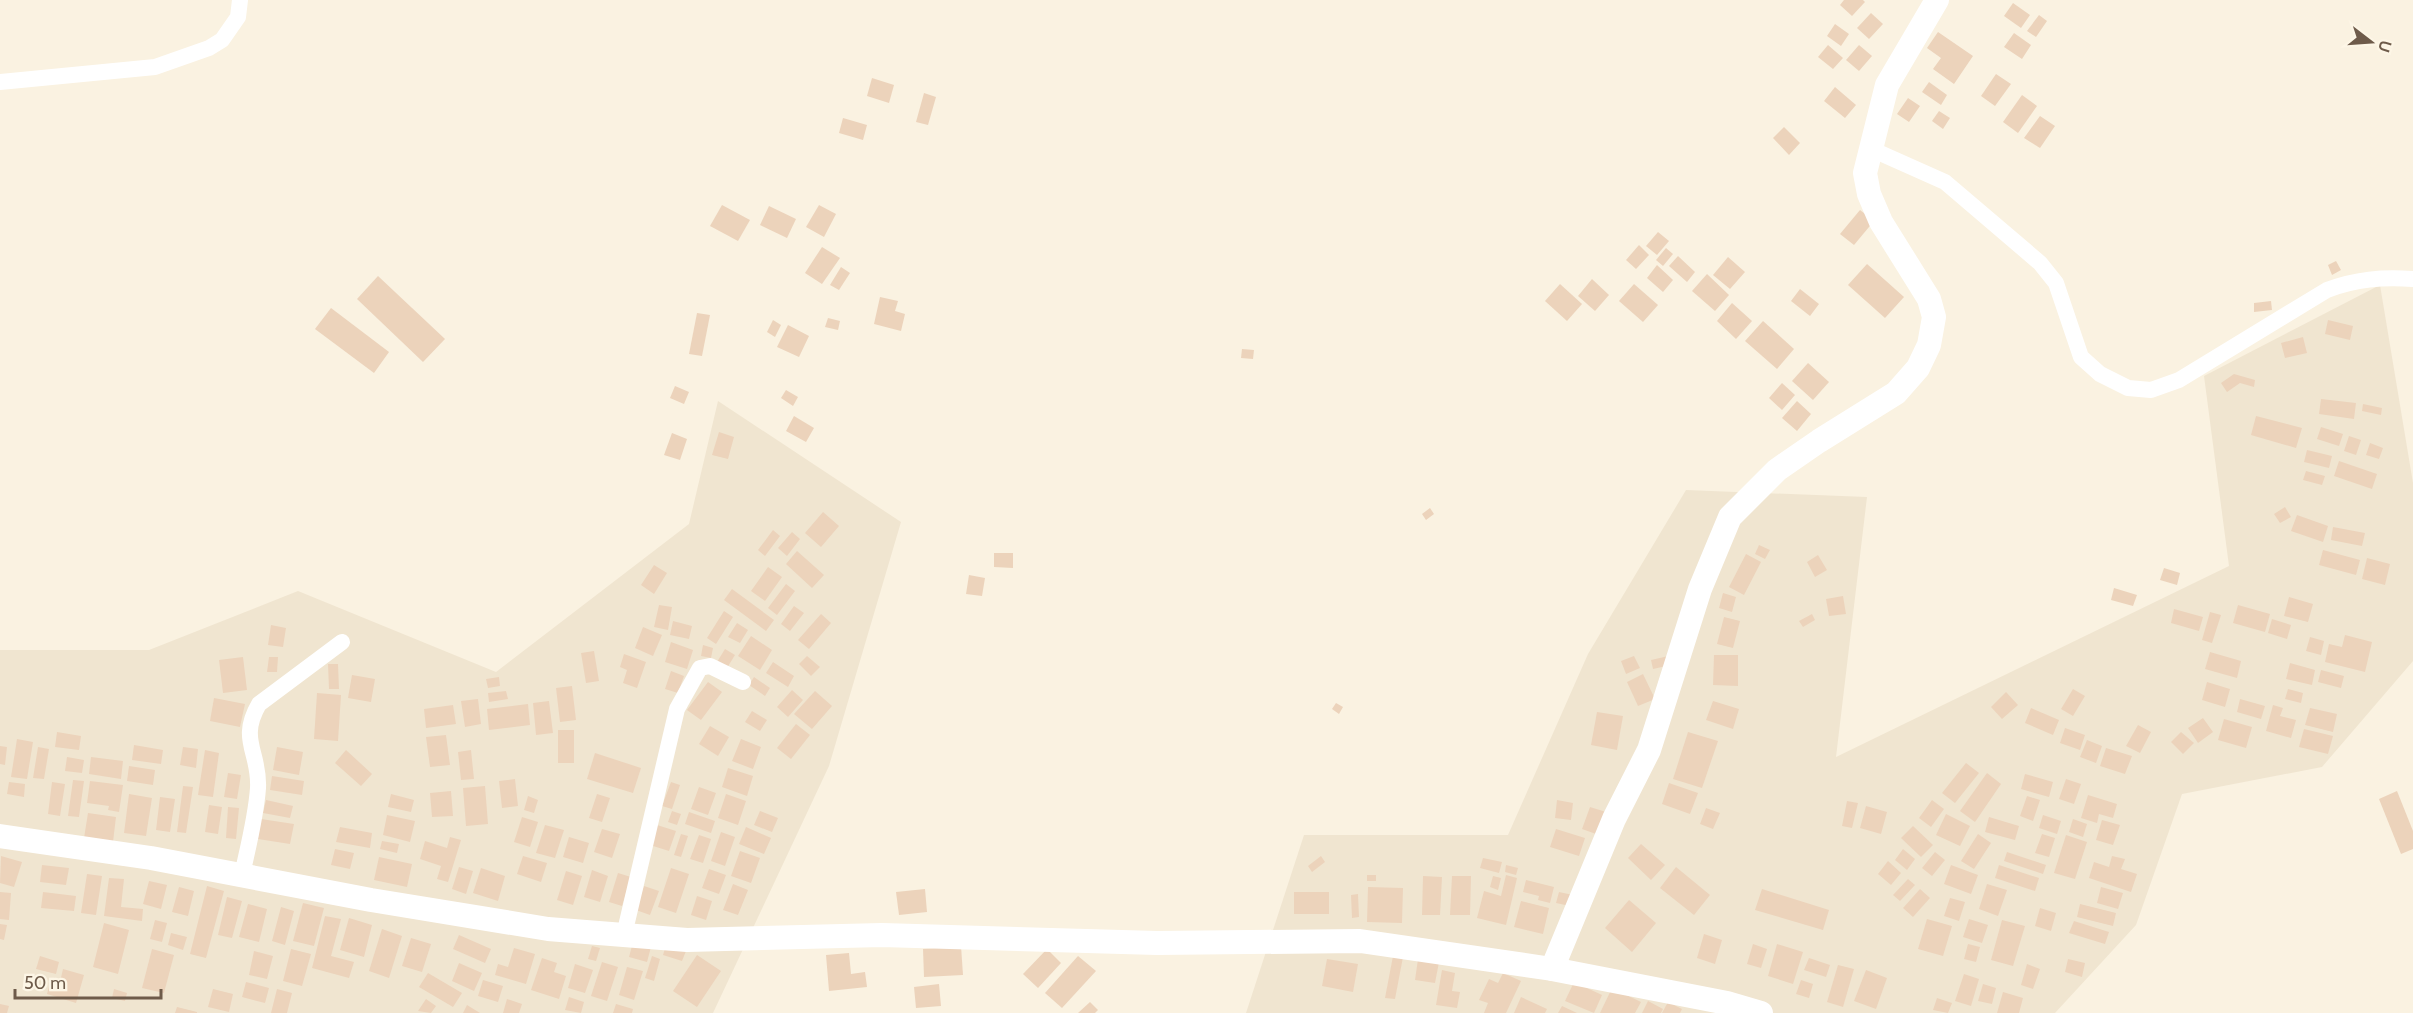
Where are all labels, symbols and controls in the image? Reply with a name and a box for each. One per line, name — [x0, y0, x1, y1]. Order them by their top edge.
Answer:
north arrow — [2341, 12, 2401, 72]
text: U — [2374, 38, 2396, 55]
scale bar — [15, 962, 160, 1000]
text: 50 m — [24, 972, 66, 994]

